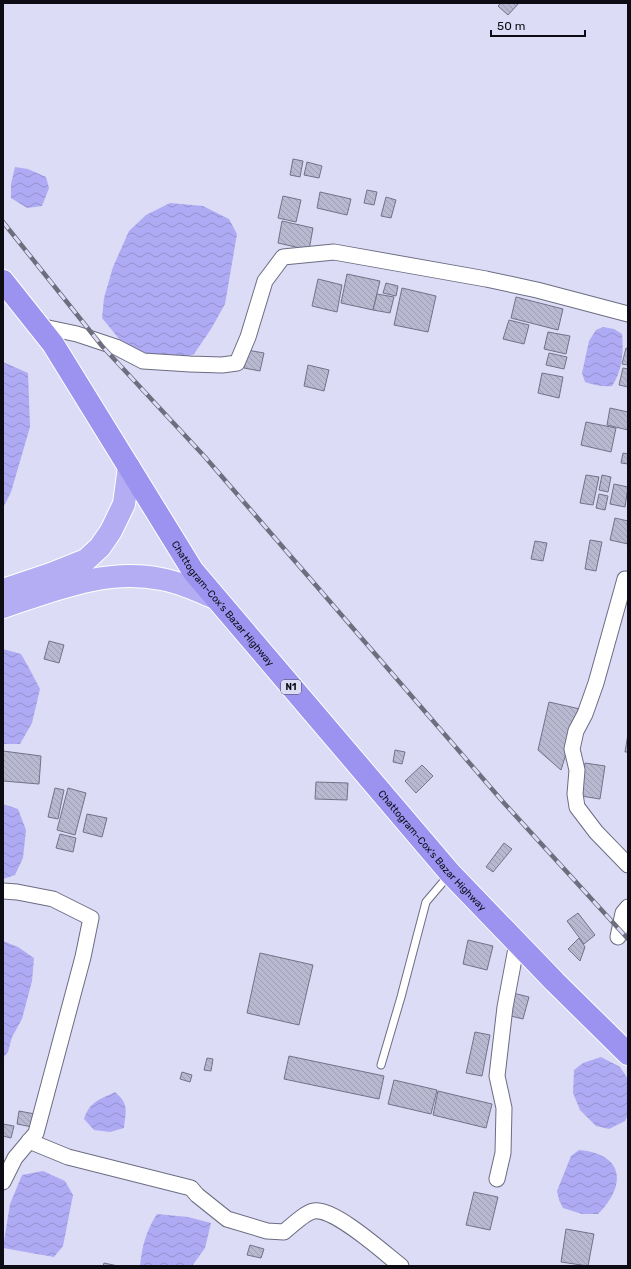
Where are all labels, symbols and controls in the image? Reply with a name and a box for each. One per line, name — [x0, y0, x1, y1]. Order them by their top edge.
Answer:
scale bar — [491, 12, 585, 38]
text: 50 m — [497, 19, 525, 33]
street label: Chattogram-Cox's Bazar Highway — [169, 539, 277, 669]
road number: N1 — [281, 680, 301, 694]
street label: Chattogram-Cox's Bazar Highway — [375, 788, 489, 914]

